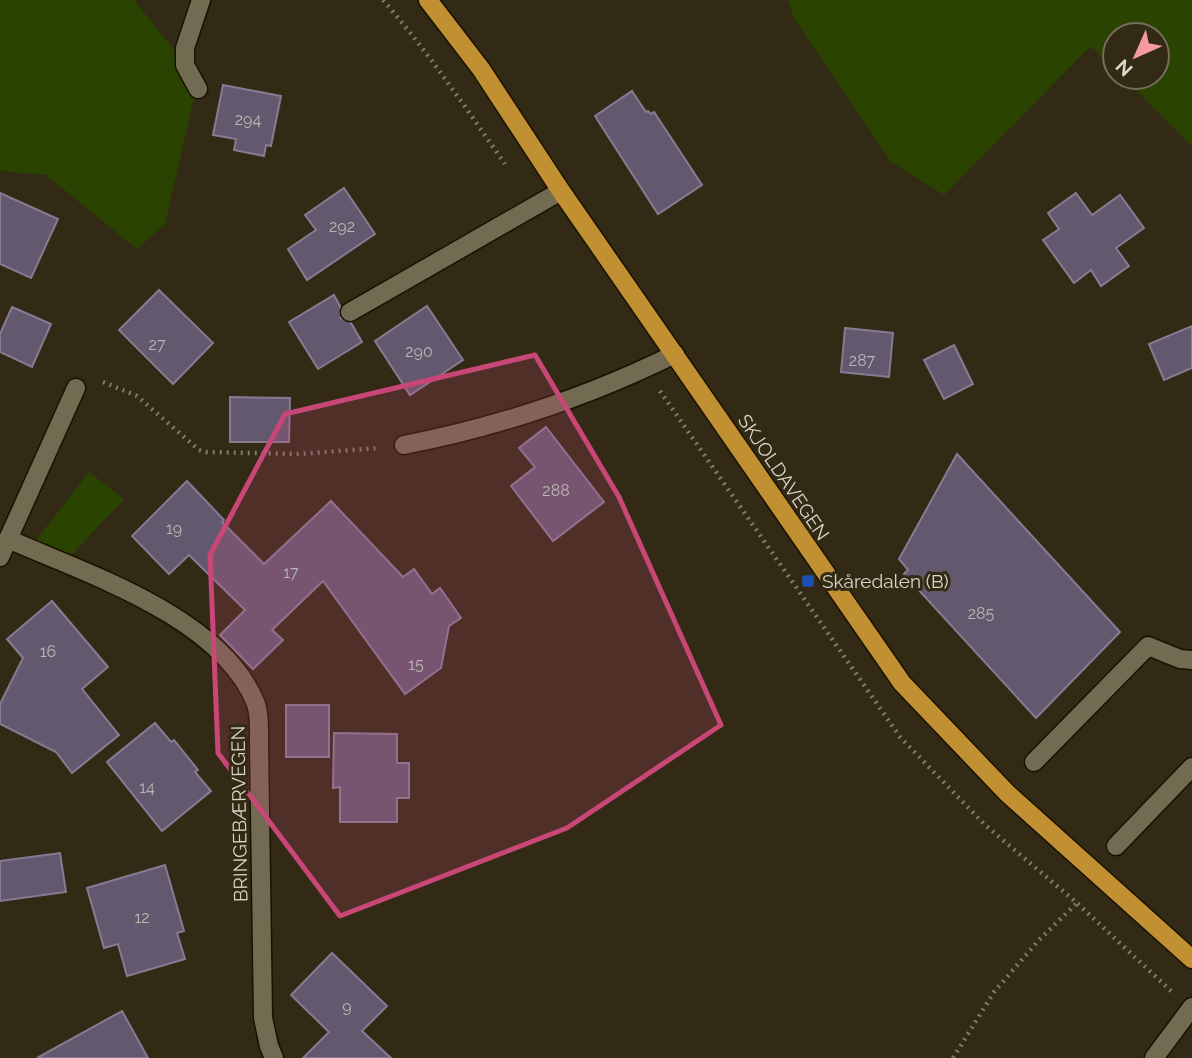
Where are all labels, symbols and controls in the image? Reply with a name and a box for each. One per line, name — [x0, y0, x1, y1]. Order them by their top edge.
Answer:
north arrow — [1101, 21, 1171, 91]
text: N — [1111, 55, 1137, 81]
house number: 294 — [235, 110, 261, 129]
house number: 292 — [329, 217, 355, 236]
house number: 27 — [149, 335, 166, 354]
house number: 290 — [405, 342, 433, 361]
house number: 287 — [849, 351, 876, 370]
street label: SKJOLDAVEGEN — [734, 410, 834, 544]
house number: 288 — [542, 481, 570, 500]
house number: 19 — [166, 519, 182, 538]
house number: 17 — [283, 563, 299, 582]
place label: Skåredalen (B) — [822, 570, 949, 592]
marker: Skåredalen (B) — [800, 573, 816, 589]
house number: 285 — [968, 604, 995, 623]
house number: 16 — [40, 642, 56, 661]
house number: 15 — [408, 655, 424, 674]
street label: BRINGEBÆRVEGEN — [226, 726, 252, 902]
house number: 14 — [139, 778, 155, 797]
house number: 12 — [134, 908, 150, 927]
house number: 9 — [342, 997, 352, 1016]

